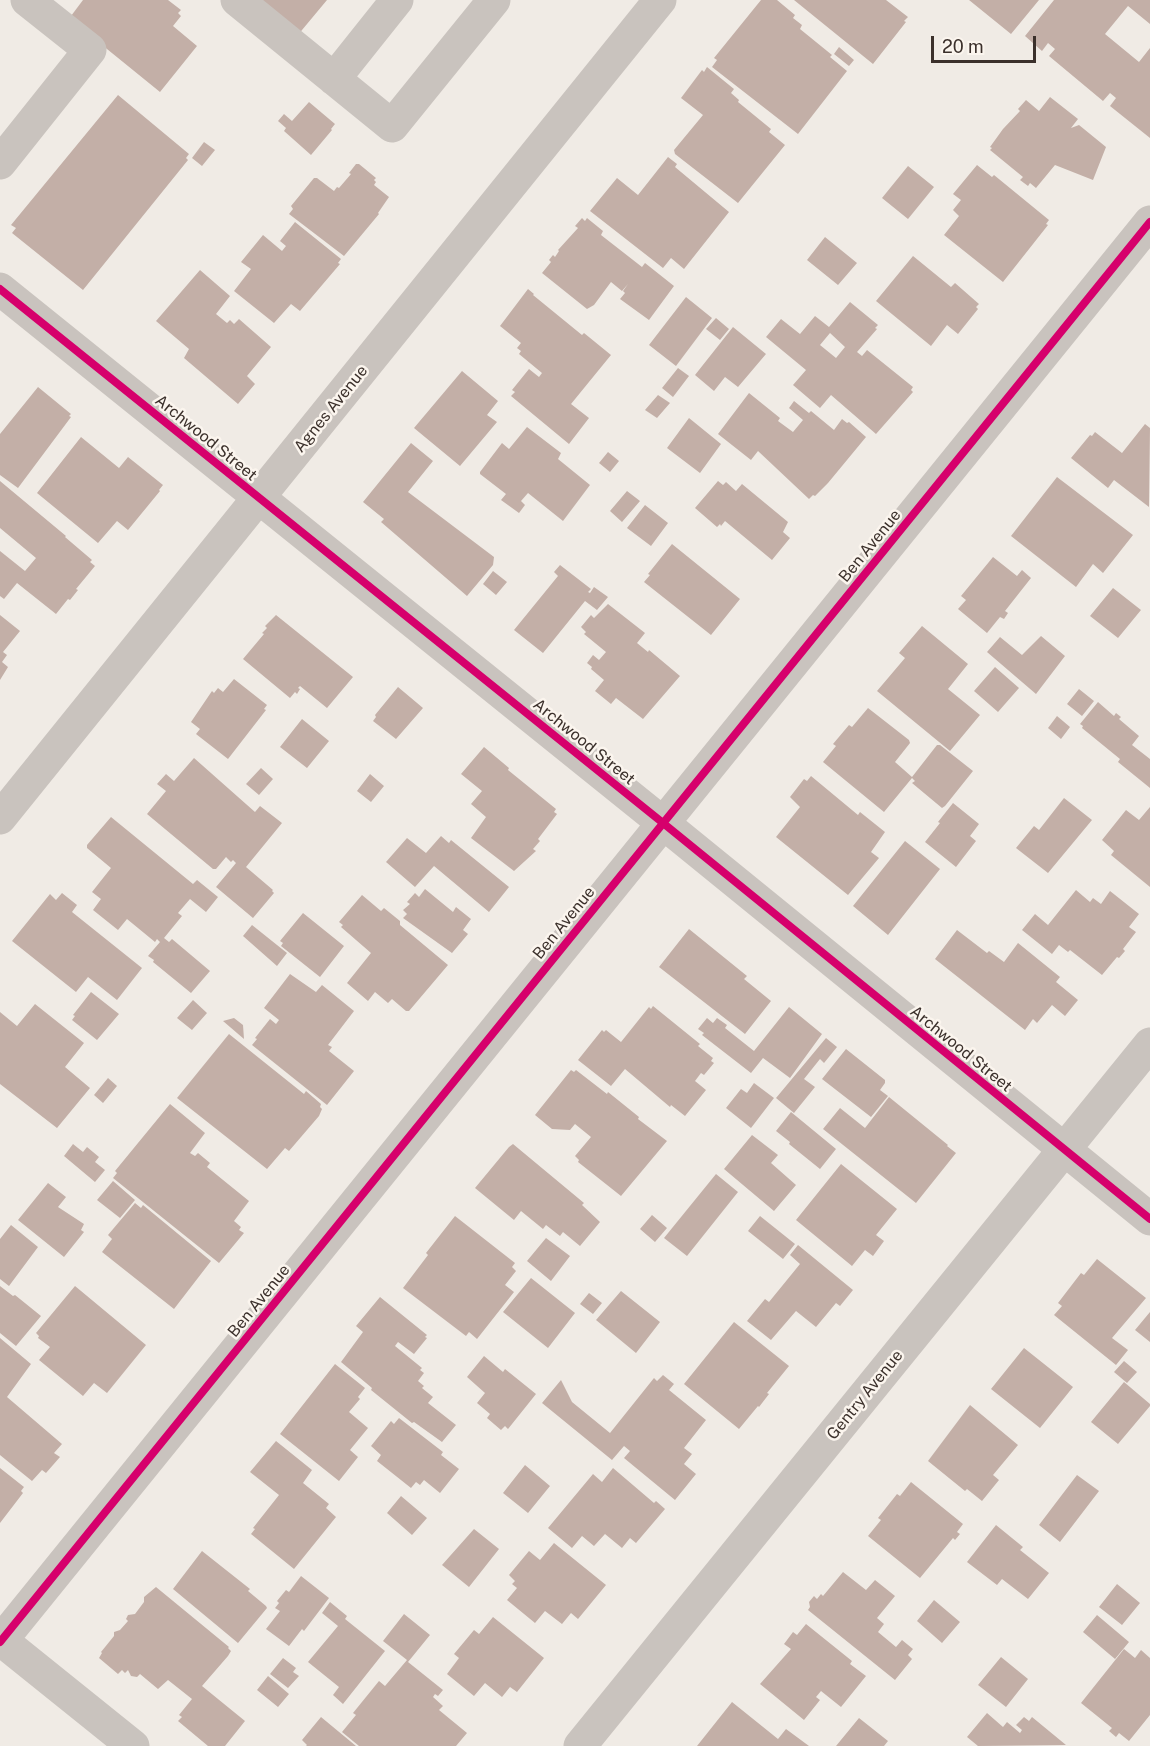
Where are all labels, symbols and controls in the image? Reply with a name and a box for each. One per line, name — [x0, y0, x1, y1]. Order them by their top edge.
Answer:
scale bar — [934, 24, 1039, 62]
text: 20 m — [942, 36, 984, 57]
street label: Agnes Avenue — [290, 362, 372, 456]
street label: Archwood Street — [151, 391, 261, 485]
street label: Ben Avenue — [835, 506, 905, 586]
street label: Archwood Street — [529, 695, 639, 789]
street label: Ben Avenue — [529, 883, 599, 963]
street label: Archwood Street — [906, 1002, 1016, 1096]
street label: Ben Avenue — [224, 1261, 294, 1341]
street label: Gentry Avenue — [823, 1346, 907, 1444]

